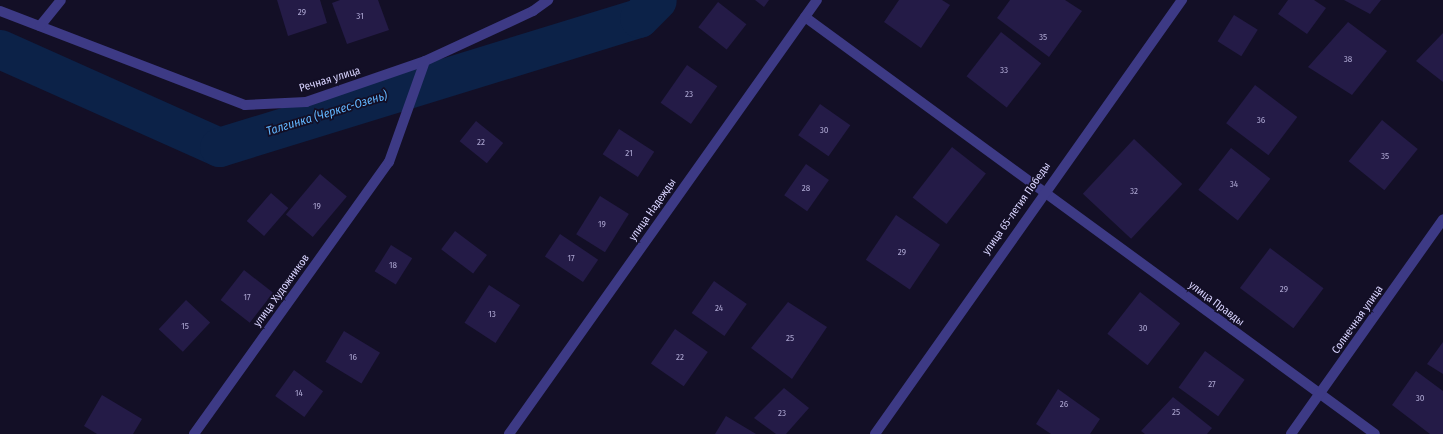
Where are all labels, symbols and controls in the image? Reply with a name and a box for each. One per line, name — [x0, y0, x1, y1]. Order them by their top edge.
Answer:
house number: 29 — [298, 7, 306, 17]
house number: 31 — [356, 11, 364, 21]
house number: 35 — [1039, 32, 1047, 42]
house number: 38 — [1344, 54, 1352, 64]
street label: Речная улица — [298, 64, 362, 96]
house number: 33 — [1000, 65, 1008, 75]
water label: Талгинка (Черкес-Озень) — [265, 89, 389, 139]
house number: 23 — [685, 89, 693, 99]
house number: 36 — [1257, 115, 1265, 125]
house number: 30 — [820, 125, 828, 135]
house number: 22 — [477, 137, 485, 147]
house number: 21 — [625, 148, 633, 158]
house number: 35 — [1381, 151, 1389, 161]
street label: улица 65-летия Победы — [980, 160, 1054, 258]
street label: улица Надежды — [627, 176, 679, 244]
house number: 34 — [1230, 179, 1238, 189]
house number: 28 — [802, 183, 810, 193]
house number: 32 — [1130, 186, 1138, 196]
house number: 19 — [313, 201, 321, 211]
house number: 19 — [598, 219, 606, 229]
house number: 29 — [898, 247, 906, 257]
street label: улица Художников — [251, 252, 313, 330]
house number: 17 — [567, 253, 575, 263]
house number: 18 — [389, 260, 397, 270]
street label: улица Правды — [1186, 279, 1246, 329]
street label: Солнечная улица — [1330, 283, 1386, 357]
house number: 29 — [1280, 284, 1288, 294]
house number: 17 — [243, 292, 251, 302]
house number: 24 — [715, 303, 723, 313]
house number: 13 — [488, 309, 496, 319]
house number: 15 — [181, 321, 189, 331]
house number: 30 — [1139, 323, 1147, 333]
house number: 25 — [786, 333, 794, 343]
house number: 16 — [349, 352, 357, 362]
house number: 22 — [676, 352, 684, 362]
house number: 27 — [1208, 379, 1216, 389]
house number: 14 — [295, 388, 303, 398]
house number: 30 — [1416, 393, 1424, 403]
house number: 26 — [1060, 399, 1068, 409]
house number: 25 — [1172, 407, 1180, 417]
house number: 23 — [778, 408, 786, 418]

